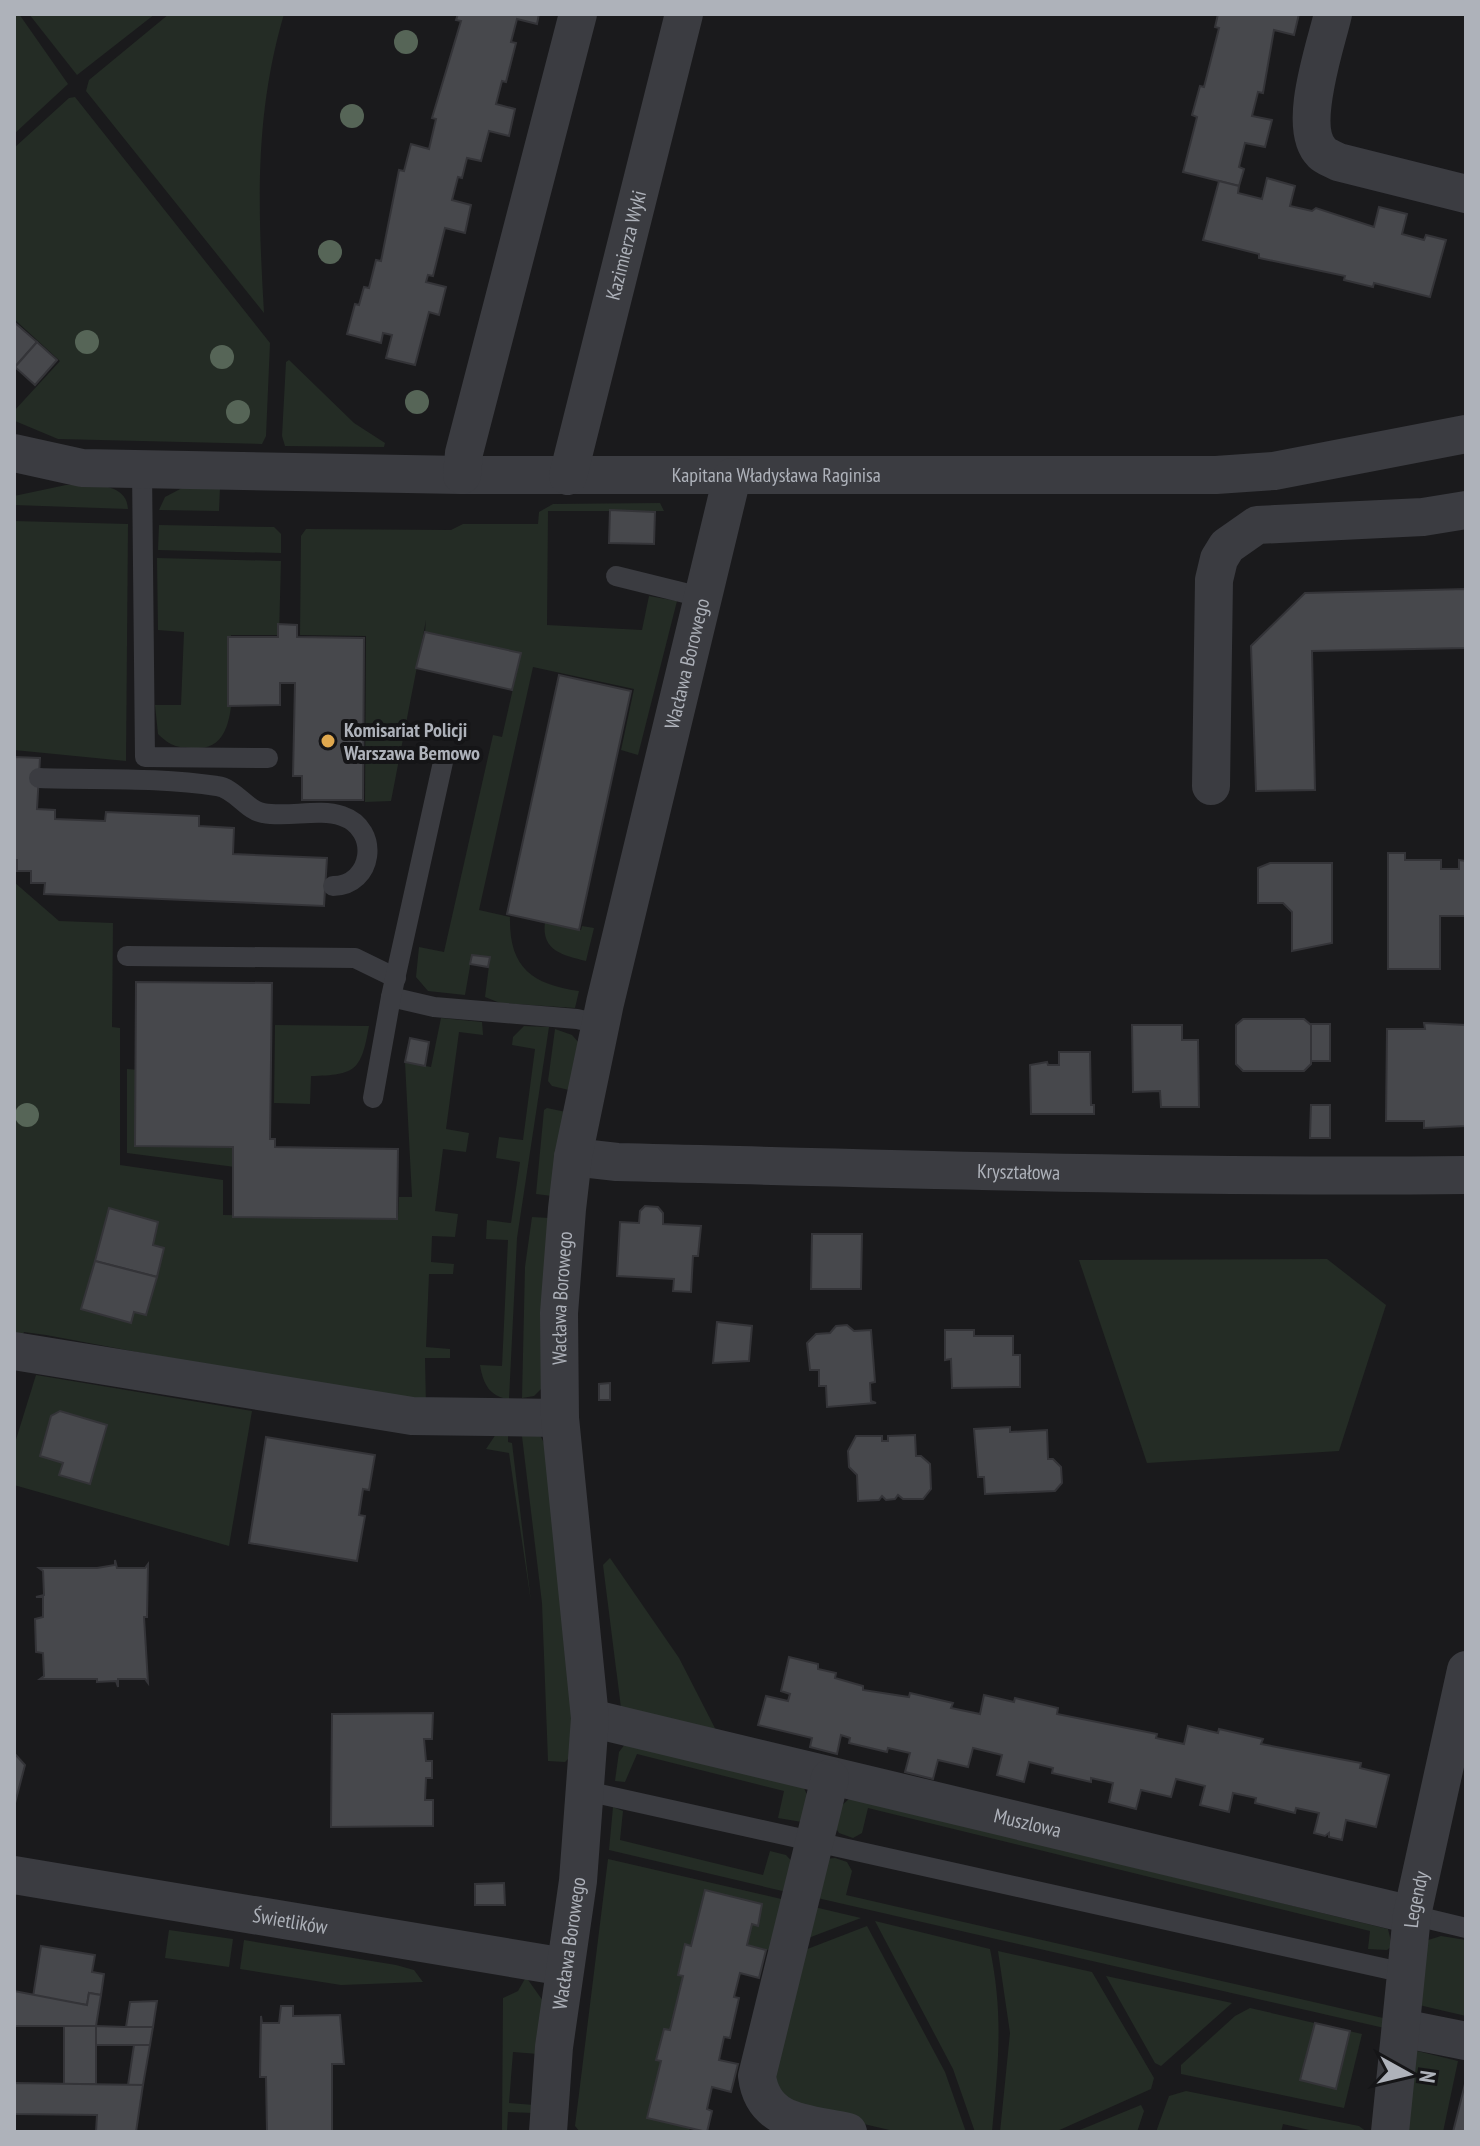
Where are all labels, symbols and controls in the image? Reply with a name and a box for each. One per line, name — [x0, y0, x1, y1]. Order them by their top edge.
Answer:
street label: Kazimierza Wyki — [600, 188, 652, 303]
street label: Kapitana Władysława Raginisa — [672, 462, 881, 488]
street label: Wacława Borowego — [659, 596, 715, 732]
place label: Komisariat Policji Warszawa Bemowo — [343, 717, 480, 766]
marker: Komisariat Policji Warszawa Bemowo — [319, 732, 337, 750]
street label: Kryształowa — [977, 1158, 1060, 1186]
street label: Wacława Borowego — [546, 1230, 578, 1365]
street label: Muszlowa — [991, 1802, 1064, 1843]
street label: Legendy — [1398, 1868, 1434, 1929]
street label: Wacława Borowego — [547, 1875, 591, 2011]
street label: Świetlików — [251, 1902, 330, 1940]
north arrow — [1368, 2034, 1448, 2114]
text: N — [1413, 2069, 1442, 2085]

